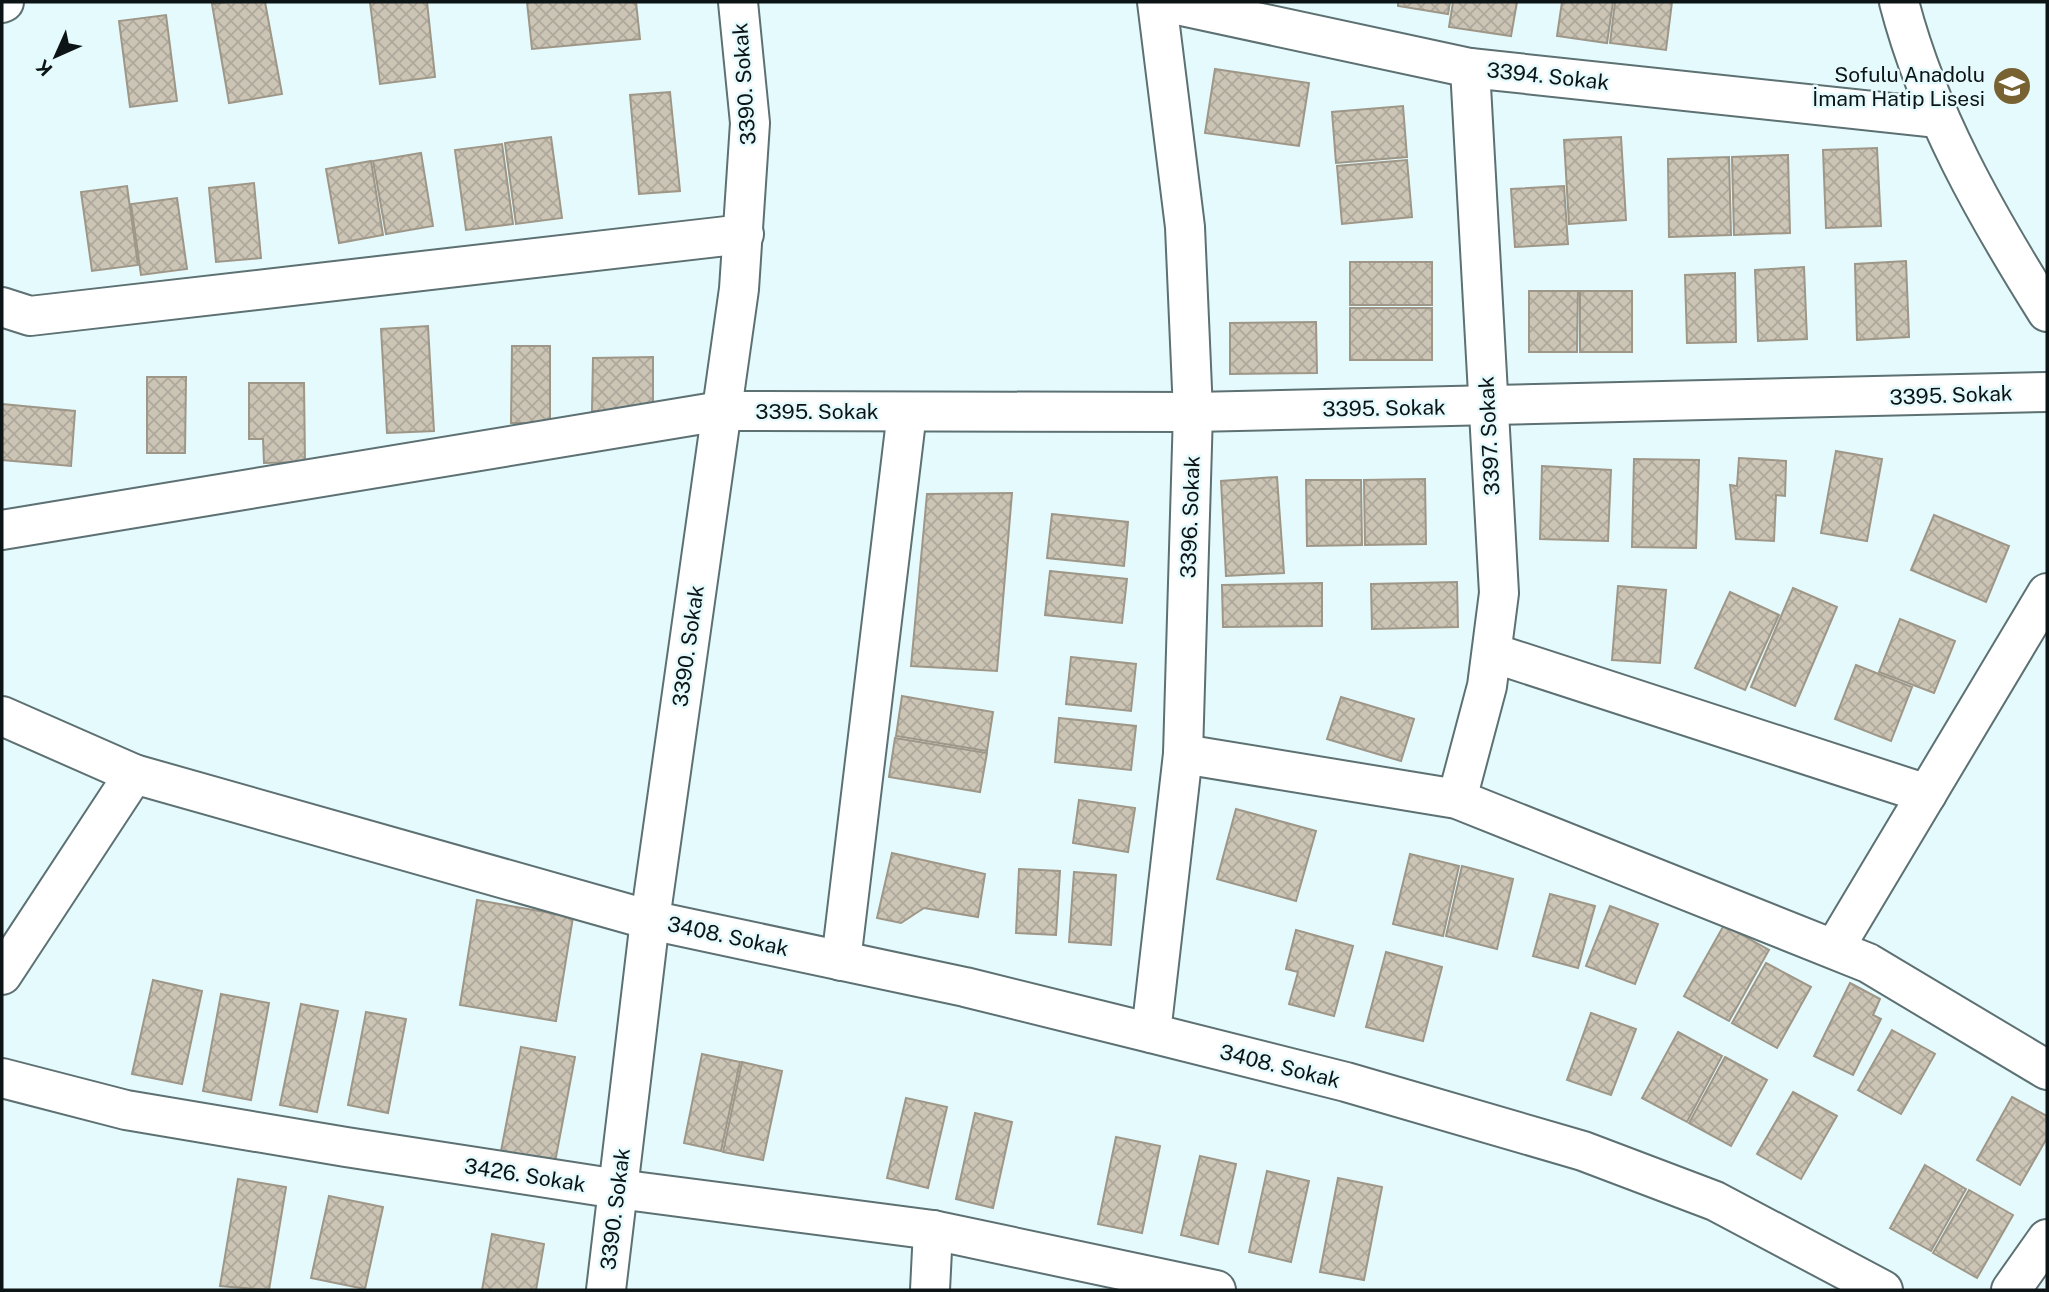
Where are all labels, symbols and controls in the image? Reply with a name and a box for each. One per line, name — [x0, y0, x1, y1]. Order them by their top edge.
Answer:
north arrow — [21, 21, 91, 91]
street label: 3390. Sokak — [727, 22, 761, 146]
text: K — [31, 55, 57, 81]
street label: 3394. Sokak — [1486, 57, 1611, 95]
place label: Sofulu Anadolu İmam Hatip Lisesi — [1812, 62, 1985, 111]
school or university icon: Sofulu Anadolu İmam Hatip Lisesi — [1991, 65, 2033, 107]
street label: 3397. Sokak — [1473, 375, 1505, 496]
street label: 3395. Sokak — [1889, 380, 2013, 410]
street label: 3395. Sokak — [1322, 394, 1446, 422]
street label: 3395. Sokak — [755, 399, 879, 424]
street label: 3396. Sokak — [1175, 455, 1205, 579]
street label: 3390. Sokak — [667, 583, 709, 708]
street label: 3408. Sokak — [665, 911, 791, 961]
street label: 3408. Sokak — [1217, 1039, 1343, 1093]
street label: 3390. Sokak — [595, 1146, 635, 1271]
street label: 3426. Sokak — [463, 1153, 588, 1197]

